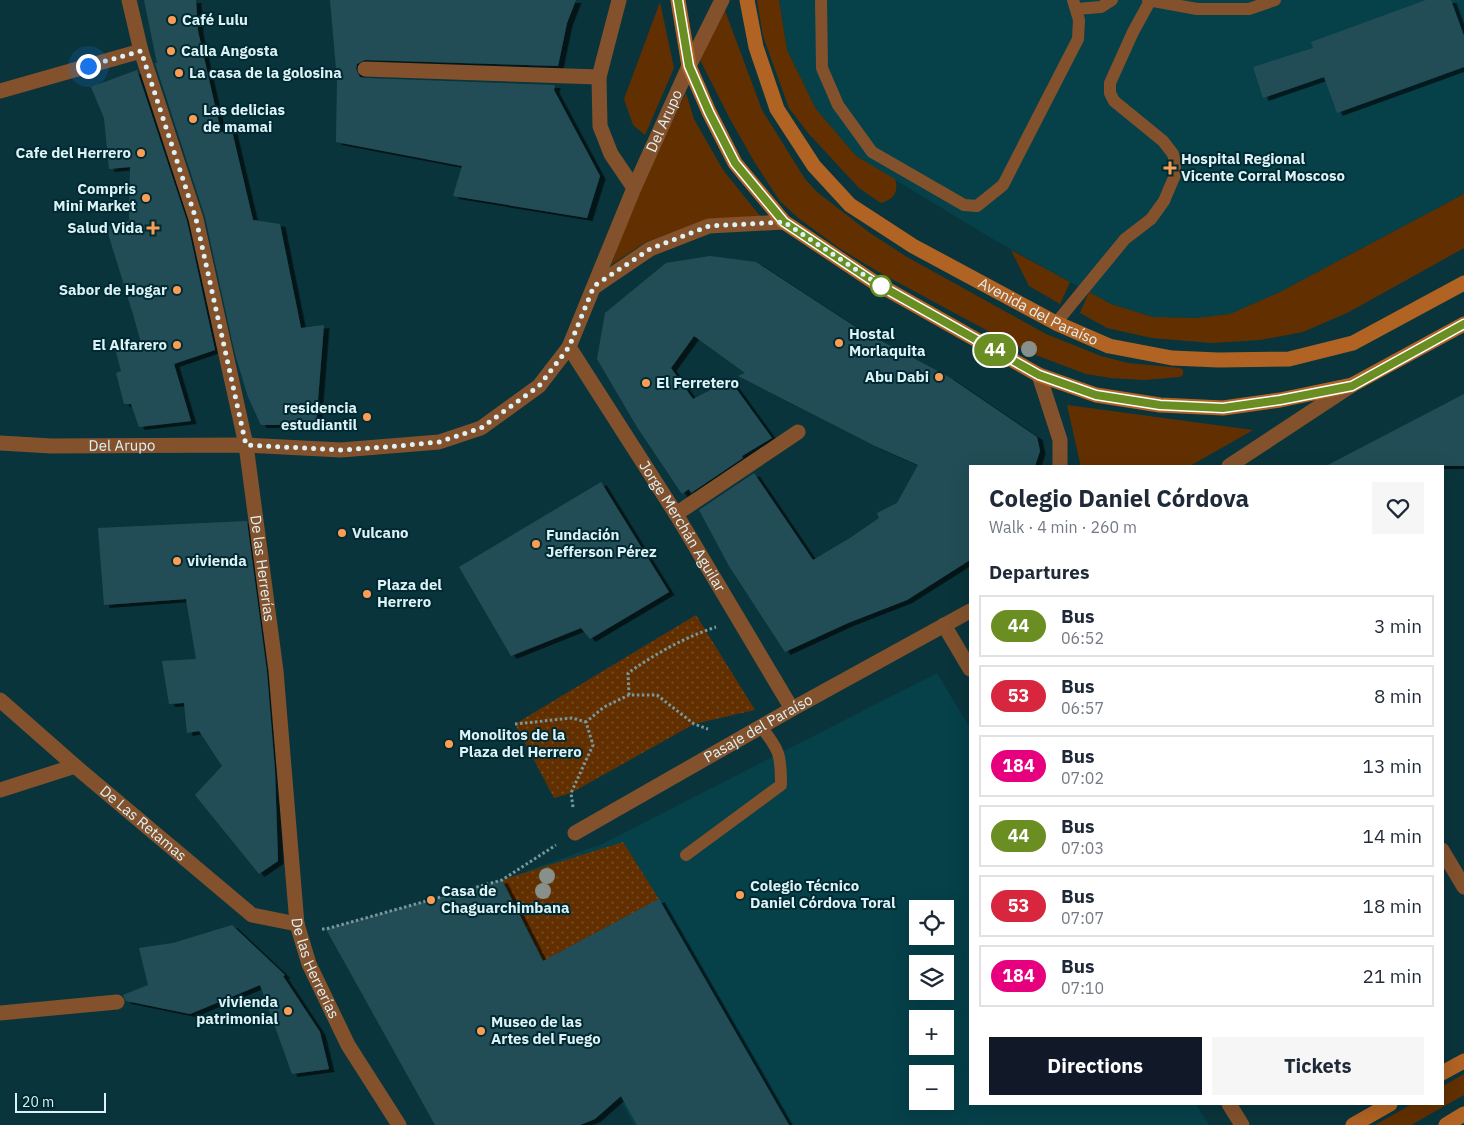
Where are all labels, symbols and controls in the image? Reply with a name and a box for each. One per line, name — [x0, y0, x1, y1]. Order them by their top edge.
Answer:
place label: Café Lulu — [182, 10, 248, 29]
marker: Café Lulu — [166, 14, 178, 26]
place label: Calla Angosta — [181, 41, 278, 60]
marker: Calla Angosta — [165, 45, 177, 57]
your location — [76, 54, 101, 79]
place label: La casa de la golosina — [189, 63, 342, 82]
marker: La casa de la golosina — [173, 67, 185, 79]
street label: Del Arupo — [641, 86, 686, 155]
place label: Las delicias de mamai — [203, 100, 286, 136]
marker: Las delicias de mamai — [187, 113, 199, 125]
place label: Cafe del Herrero — [16, 143, 131, 162]
marker: Cafe del Herrero — [135, 147, 147, 159]
place label: Hospital Regional Vicente Corral Moscoso — [1181, 149, 1345, 185]
marker: Hospital Regional Vicente Corral Moscoso — [1163, 161, 1177, 175]
place label: Compris Mini Market — [53, 179, 136, 215]
marker: Compris Mini Market — [140, 192, 152, 204]
place label: Salud Vida — [67, 218, 143, 237]
marker: Salud Vida — [147, 222, 159, 234]
street label: Avenida del Paraíso — [975, 273, 1101, 349]
unlabelled marker — [870, 275, 892, 297]
place label: Sabor de Hogar — [59, 280, 167, 299]
marker: Sabor de Hogar — [171, 284, 183, 296]
place label: Hostal Morlaquita — [849, 324, 926, 360]
line badge: 44 — [972, 334, 1018, 366]
place label: El Alfarero — [92, 335, 167, 354]
marker: Hostal Morlaquita — [833, 337, 845, 349]
text: 44 — [984, 338, 1006, 361]
marker: El Alfarero — [171, 339, 183, 351]
place label: Abu Dabi — [865, 367, 929, 386]
marker: Abu Dabi — [933, 371, 945, 383]
place label: El Ferretero — [656, 373, 739, 392]
marker: El Ferretero — [640, 377, 652, 389]
place label: residencia estudiantil — [281, 398, 357, 434]
marker: residencia estudiantil — [361, 411, 373, 423]
street label: Del Arupo — [88, 435, 155, 455]
street label: Jorge Merchán Aguilar — [635, 457, 730, 595]
text: Colegio Daniel Córdova — [989, 482, 1249, 514]
button: heart — [1372, 482, 1424, 534]
street label: De las Herrerías — [246, 514, 279, 623]
text: Walk · 4 min · 260 m — [989, 517, 1137, 537]
place label: Vulcano — [352, 523, 409, 542]
place label: Fundación Jefferson Pérez — [546, 525, 657, 561]
marker: Vulcano — [336, 527, 348, 539]
marker: Fundación Jefferson Pérez — [530, 538, 542, 550]
place label: vivienda — [187, 551, 247, 570]
marker: vivienda — [171, 555, 183, 567]
text: Departures — [989, 560, 1089, 584]
place label: Plaza del Herrero — [377, 575, 442, 611]
marker: Plaza del Herrero — [361, 588, 373, 600]
text: Bus — [1061, 604, 1095, 628]
text: 44 — [1008, 614, 1029, 637]
text: 3 min — [1374, 614, 1422, 638]
text: 06:52 — [1061, 628, 1104, 648]
text: Bus — [1061, 674, 1095, 698]
text: 53 — [1008, 684, 1029, 707]
text: 8 min — [1374, 684, 1422, 708]
street label: Pasaje del Paraíso — [700, 690, 816, 766]
text: 06:57 — [1061, 698, 1104, 718]
place label: Monolitos de la Plaza del Herrero — [459, 725, 582, 761]
marker: Monolitos de la Plaza del Herrero — [443, 738, 455, 750]
text: Bus — [1061, 744, 1095, 768]
text: 184 — [1002, 754, 1035, 777]
text: 13 min — [1363, 754, 1422, 778]
text: 07:02 — [1061, 768, 1104, 788]
street label: De Las Retamas — [96, 781, 191, 865]
text: Bus — [1061, 814, 1095, 838]
text: 44 — [1008, 824, 1029, 847]
text: 14 min — [1363, 824, 1422, 848]
text: 07:03 — [1061, 838, 1104, 858]
place label: Colegio Técnico Daniel Córdova Toral — [750, 876, 896, 912]
place label: Casa de Chaguarchimbana — [441, 881, 570, 917]
text: Bus — [1061, 884, 1095, 908]
marker: Colegio Técnico Daniel Córdova Toral — [734, 889, 746, 901]
marker: Casa de Chaguarchimbana — [425, 894, 437, 906]
text: 53 — [1008, 894, 1029, 917]
text: 18 min — [1363, 894, 1422, 918]
map controls — [909, 900, 954, 1110]
button: locate — [909, 900, 954, 945]
text: 07:07 — [1061, 908, 1104, 928]
street label: De las Herrerías — [288, 917, 344, 1022]
text: Bus — [1061, 954, 1095, 978]
button: layers — [909, 955, 954, 1000]
text: 184 — [1002, 964, 1035, 987]
text: 21 min — [1363, 964, 1422, 988]
text: 07:10 — [1061, 978, 1104, 998]
place label: vivienda patrimonial — [196, 992, 278, 1028]
marker: vivienda patrimonial — [282, 1005, 294, 1017]
button: + — [909, 1010, 954, 1055]
place label: Museo de las Artes del Fuego — [491, 1012, 601, 1048]
marker: Museo de las Artes del Fuego — [475, 1025, 487, 1037]
button: Directions — [989, 1037, 1202, 1095]
button: Tickets — [1212, 1037, 1424, 1095]
button: − — [909, 1065, 954, 1110]
scale bar — [15, 1090, 106, 1113]
text: 20 m — [22, 1093, 54, 1111]

